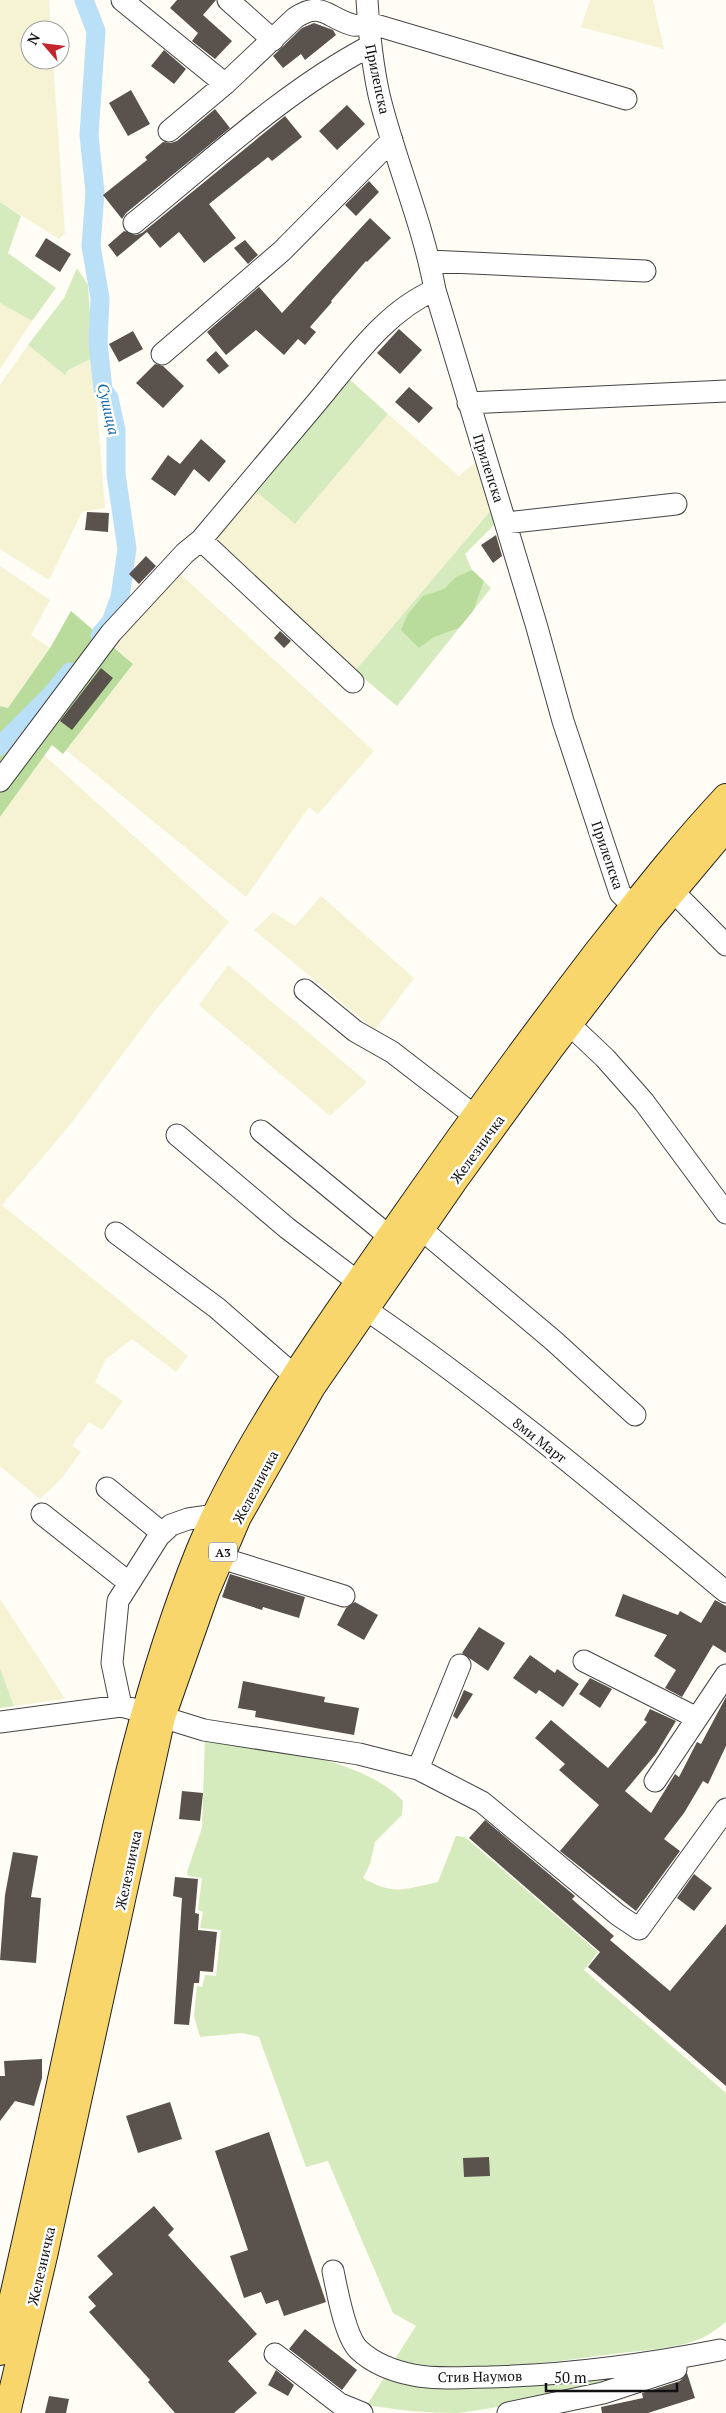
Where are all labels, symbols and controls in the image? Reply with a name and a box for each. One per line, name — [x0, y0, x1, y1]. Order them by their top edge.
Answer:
north arrow — [20, 20, 70, 70]
text: N — [22, 29, 44, 48]
street label: Прилепска — [361, 42, 395, 116]
water label: Сушица — [93, 381, 125, 437]
street label: Прилепска — [469, 431, 509, 505]
street label: Прилепска — [587, 818, 629, 892]
street label: Железничка — [446, 1111, 508, 1187]
street label: 8ми Март — [509, 1413, 571, 1467]
street label: Железничка — [228, 1447, 282, 1527]
road number: A3 — [209, 1542, 237, 1561]
street label: Железничка — [110, 1829, 146, 1911]
street label: Железничка — [23, 2225, 59, 2307]
scale bar — [546, 2360, 677, 2392]
street label: Стив Наумов — [438, 2366, 522, 2386]
text: 50 m — [554, 2367, 587, 2387]

